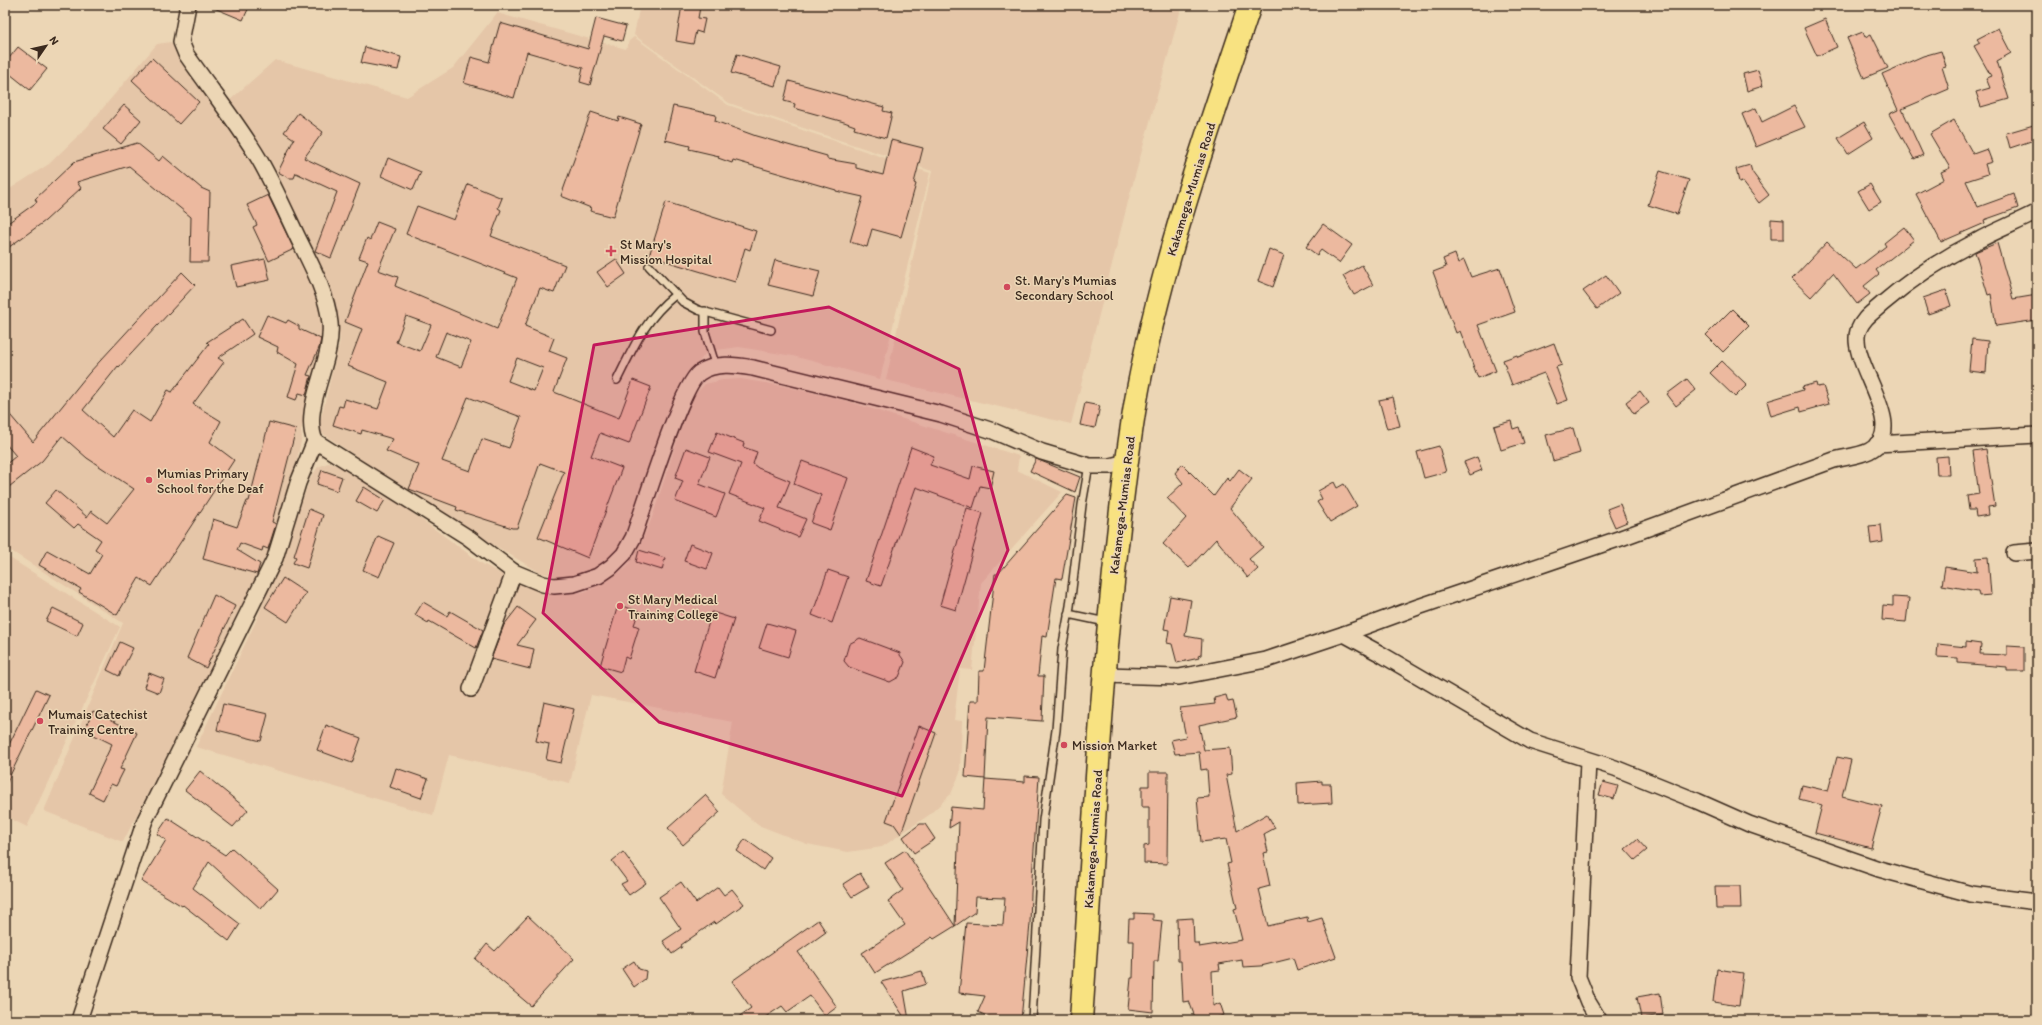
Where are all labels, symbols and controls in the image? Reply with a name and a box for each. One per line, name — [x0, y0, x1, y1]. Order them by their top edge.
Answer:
north arrow — [26, 26, 66, 66]
text: N — [46, 34, 61, 47]
street label: Kakamega-Mumias Road — [1164, 120, 1218, 258]
place label: St Mary's Mission Hospital — [620, 237, 712, 267]
marker: St Mary's Mission Hospital — [605, 245, 617, 257]
place label: St. Mary's Mumias Secondary School — [1015, 273, 1117, 303]
marker: St. Mary's Mumias Secondary School — [1002, 282, 1012, 292]
street label: Kakamega-Mumias Road — [1106, 435, 1138, 575]
place label: Mumias Primary School for the Deaf — [157, 466, 264, 496]
marker: Mumias Primary School for the Deaf — [144, 475, 154, 485]
place label: St Mary Medical Training College — [628, 592, 718, 622]
marker: St Mary Medical Training College — [615, 601, 625, 611]
place label: Mumais Catechist Training Centre — [48, 707, 148, 737]
marker: Mumais Catechist Training Centre — [35, 716, 45, 726]
place label: Mission Market — [1072, 738, 1157, 753]
marker: Mission Market — [1059, 740, 1069, 750]
street label: Kakamega-Mumias Road — [1081, 769, 1105, 909]

